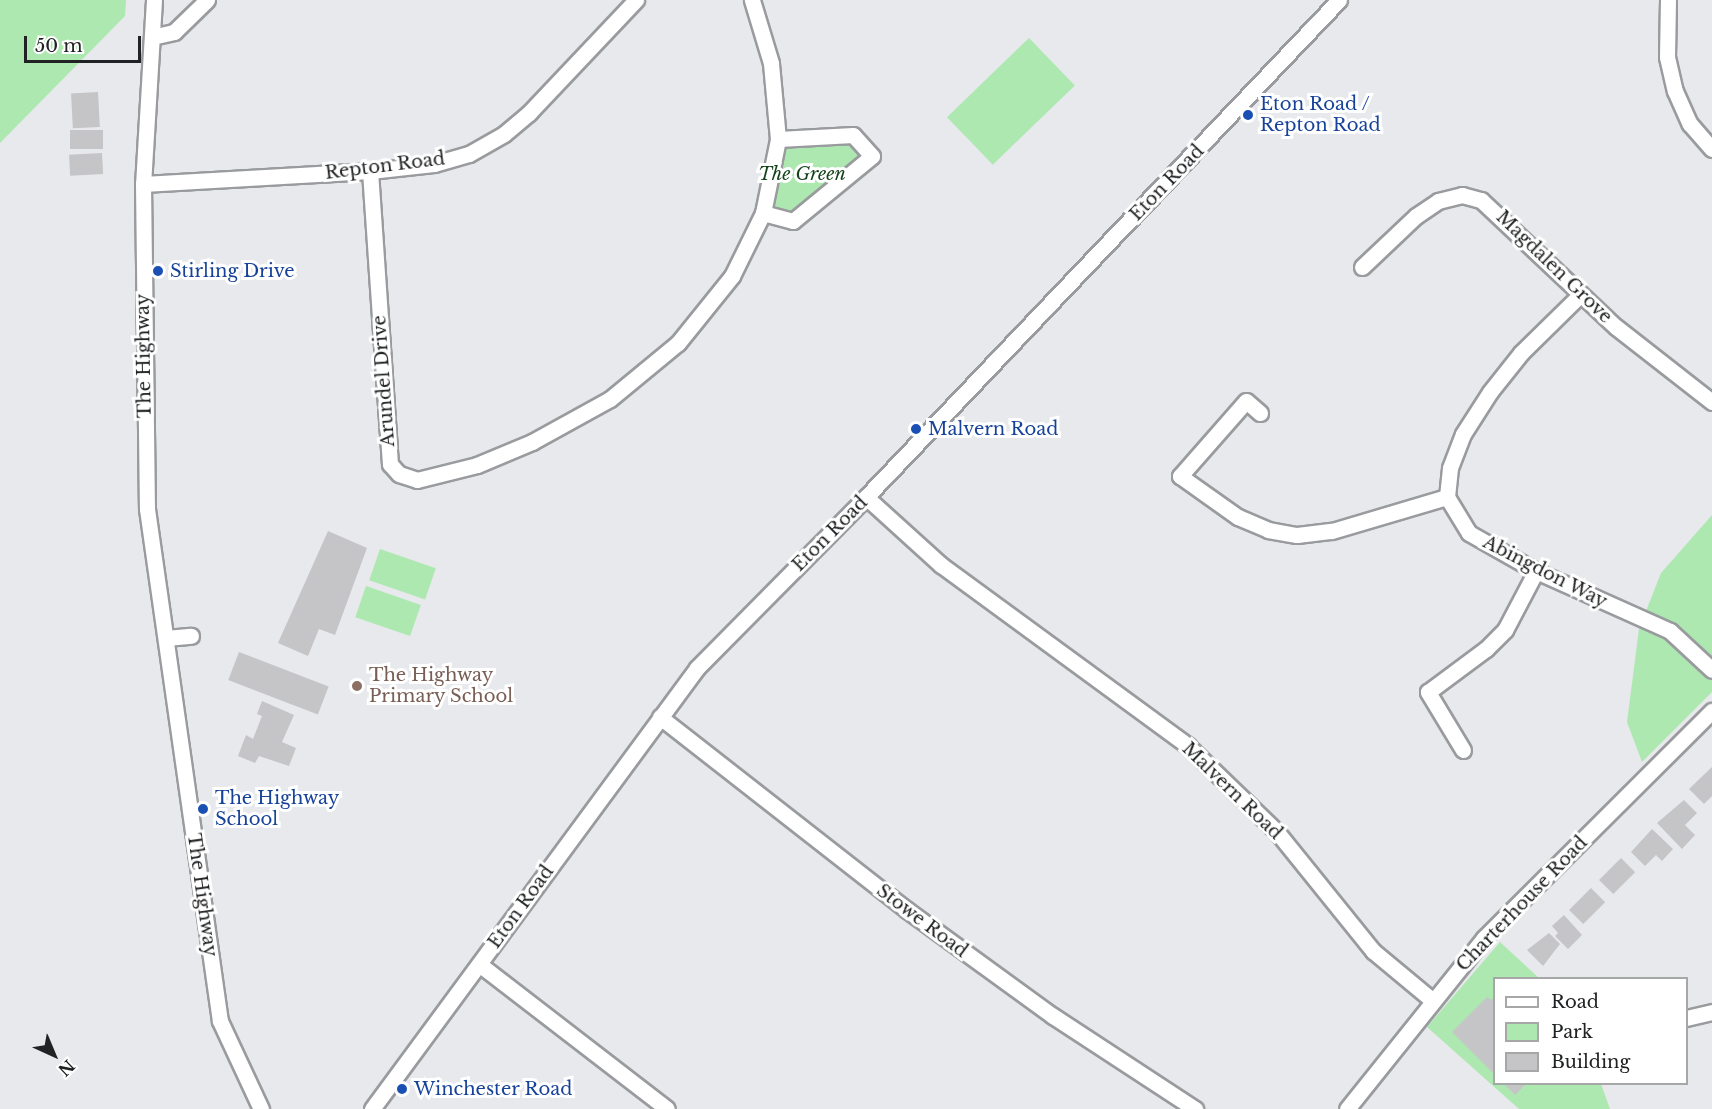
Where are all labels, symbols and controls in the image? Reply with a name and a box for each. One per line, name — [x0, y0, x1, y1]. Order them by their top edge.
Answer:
scale bar — [27, 24, 144, 62]
text: 50 m — [35, 35, 83, 57]
place label: Eton Road / Repton Road — [1260, 94, 1381, 136]
marker: Eton Road / Repton Road — [1241, 108, 1255, 122]
street label: Eton Road — [1126, 141, 1208, 225]
street label: Repton Road — [324, 148, 446, 184]
park label: The Green — [758, 163, 846, 185]
street label: Magdalen Grove — [1492, 206, 1616, 328]
place label: Stirling Drive — [170, 260, 295, 282]
marker: Stirling Drive — [151, 264, 165, 278]
street label: The Highway — [132, 294, 156, 418]
street label: Arundel Drive — [369, 314, 399, 448]
place label: Malvern Road — [928, 418, 1058, 440]
marker: Malvern Road — [909, 422, 923, 436]
street label: Eton Road — [788, 492, 872, 576]
street label: Abingdon Way — [1479, 531, 1611, 613]
place label: The Highway Primary School — [369, 665, 514, 708]
marker: The Highway Primary School — [350, 679, 364, 693]
street label: Malvern Road — [1178, 738, 1286, 844]
place label: The Highway School — [215, 788, 339, 830]
marker: The Highway School — [196, 802, 210, 816]
street label: The Highway — [183, 832, 221, 958]
street label: Charterhouse Road — [1452, 832, 1592, 976]
street label: Eton Road — [484, 861, 558, 953]
street label: Stowe Road — [872, 880, 972, 962]
legend — [1493, 977, 1688, 1085]
text: Road — [1551, 991, 1599, 1013]
text: Park — [1551, 1021, 1593, 1043]
north arrow — [24, 1025, 84, 1085]
text: Building — [1551, 1051, 1630, 1073]
text: N — [54, 1056, 79, 1080]
place label: Winchester Road — [414, 1078, 573, 1100]
marker: Winchester Road — [395, 1082, 409, 1096]

